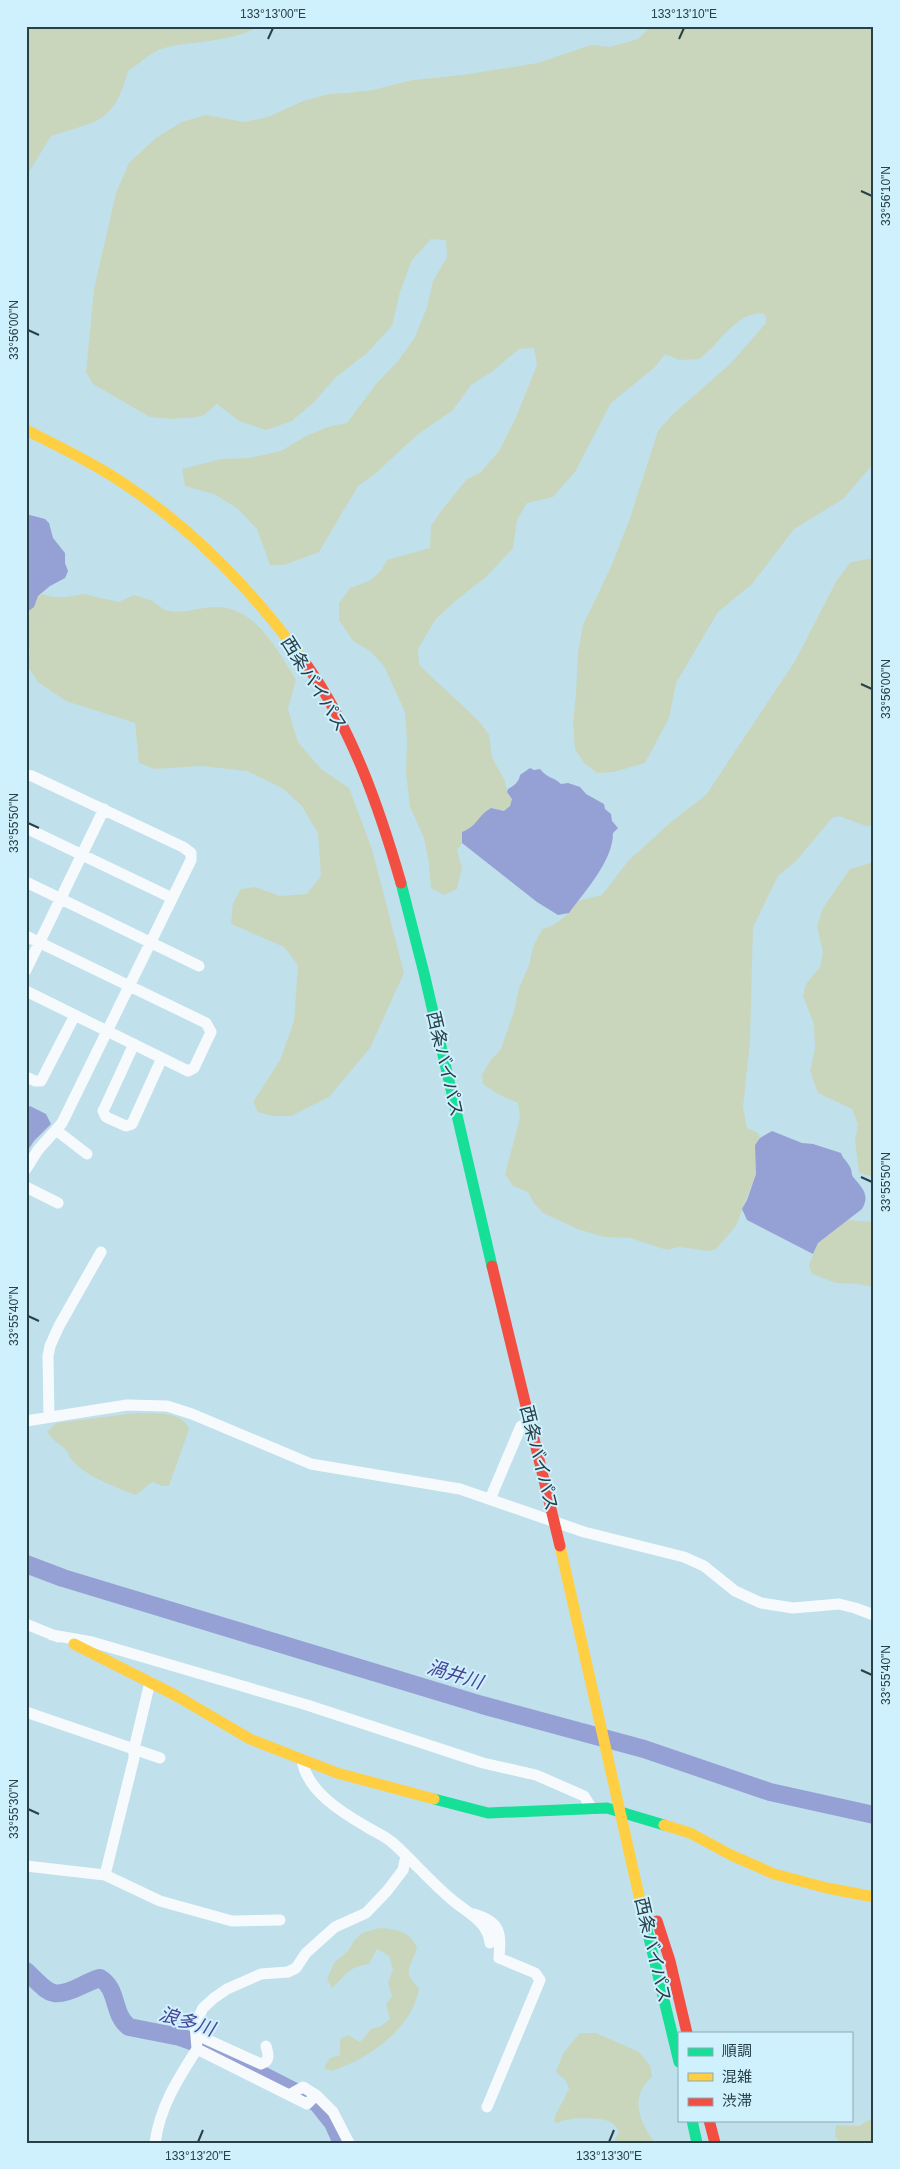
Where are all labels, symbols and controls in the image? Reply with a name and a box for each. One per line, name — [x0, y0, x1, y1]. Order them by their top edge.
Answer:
text: 133°13'00"E — [240, 7, 306, 21]
text: 133°13'10"E — [651, 7, 717, 21]
text: 33°56'10"N — [879, 166, 893, 226]
text: 33°56'00"N — [7, 300, 21, 360]
street label: 西条バイパス — [277, 633, 351, 735]
text: 33°56'00"N — [879, 659, 893, 719]
text: 33°55'50"N — [7, 793, 21, 853]
street label: 西条バイパス — [423, 1009, 467, 1119]
text: 33°55'50"N — [879, 1152, 893, 1212]
text: 33°55'40"N — [7, 1286, 21, 1346]
street label: 西条バイパス — [516, 1403, 562, 1513]
text: 33°55'40"N — [879, 1645, 893, 1705]
water label: 渦井川 — [425, 1656, 487, 1693]
text: 33°55'30"N — [7, 1779, 21, 1839]
street label: 西条バイパス — [631, 1895, 675, 2005]
water label: 浪多川 — [157, 2003, 219, 2040]
legend — [678, 2032, 852, 2122]
text: 順調 — [722, 2042, 752, 2059]
text: 混雑 — [722, 2068, 752, 2085]
text: 渋滞 — [722, 2092, 752, 2109]
text: 133°13'20"E — [165, 2149, 231, 2163]
text: 133°13'30"E — [576, 2149, 642, 2163]

